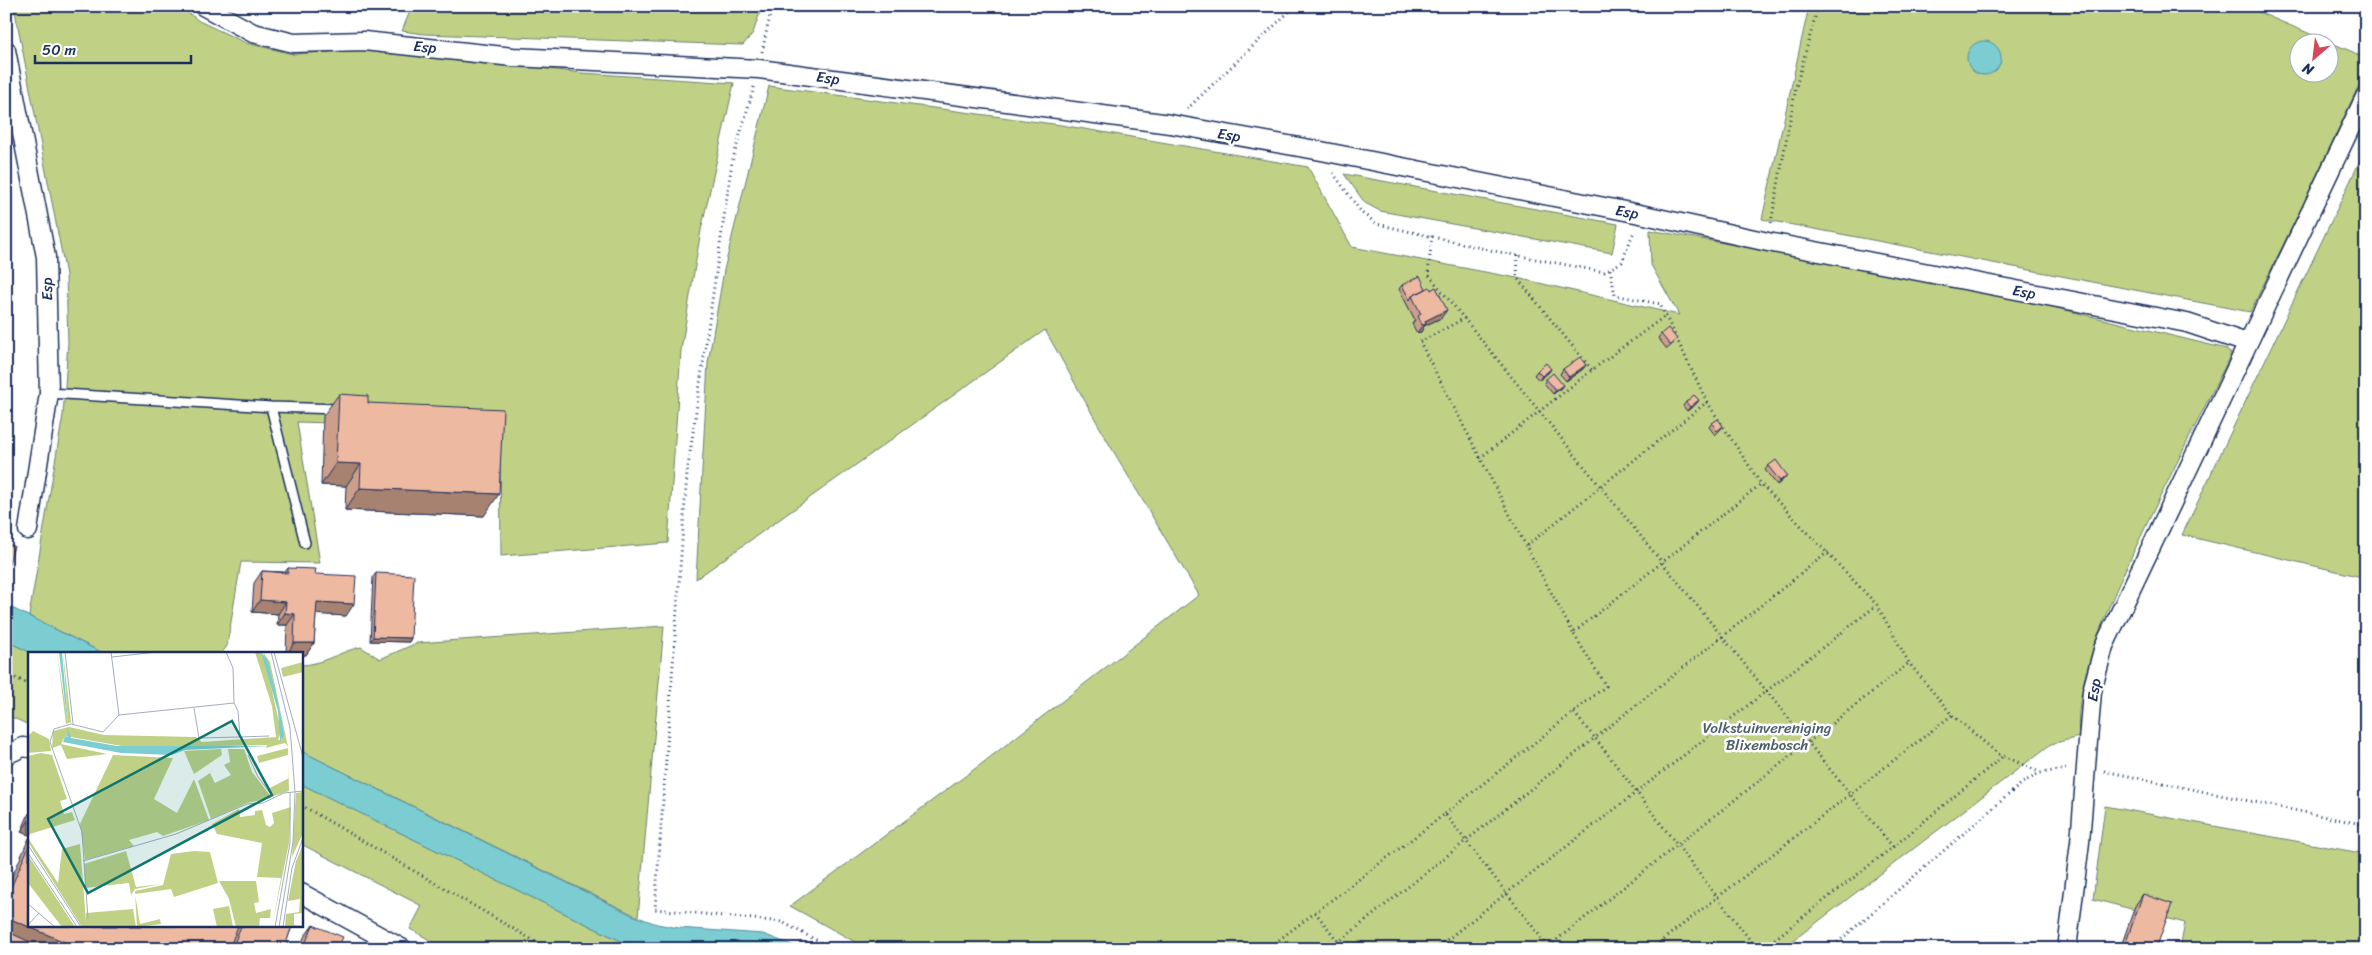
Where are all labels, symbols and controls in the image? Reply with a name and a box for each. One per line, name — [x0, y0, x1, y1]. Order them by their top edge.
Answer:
scale bar — [35, 32, 191, 64]
north arrow — [2290, 32, 2340, 82]
street label: Esp — [412, 33, 438, 61]
text: 50 m — [42, 37, 77, 63]
text: N — [2298, 56, 2319, 83]
street label: Esp — [815, 64, 841, 92]
street label: Esp — [1215, 120, 1243, 150]
street label: Esp — [1613, 197, 1641, 227]
street label: Esp — [34, 277, 60, 301]
street label: Esp — [2010, 277, 2038, 307]
inset map — [28, 652, 302, 928]
street label: Esp — [2079, 676, 2109, 704]
park label: Volkstuinvereniging Blixembosch — [1703, 715, 1832, 758]

